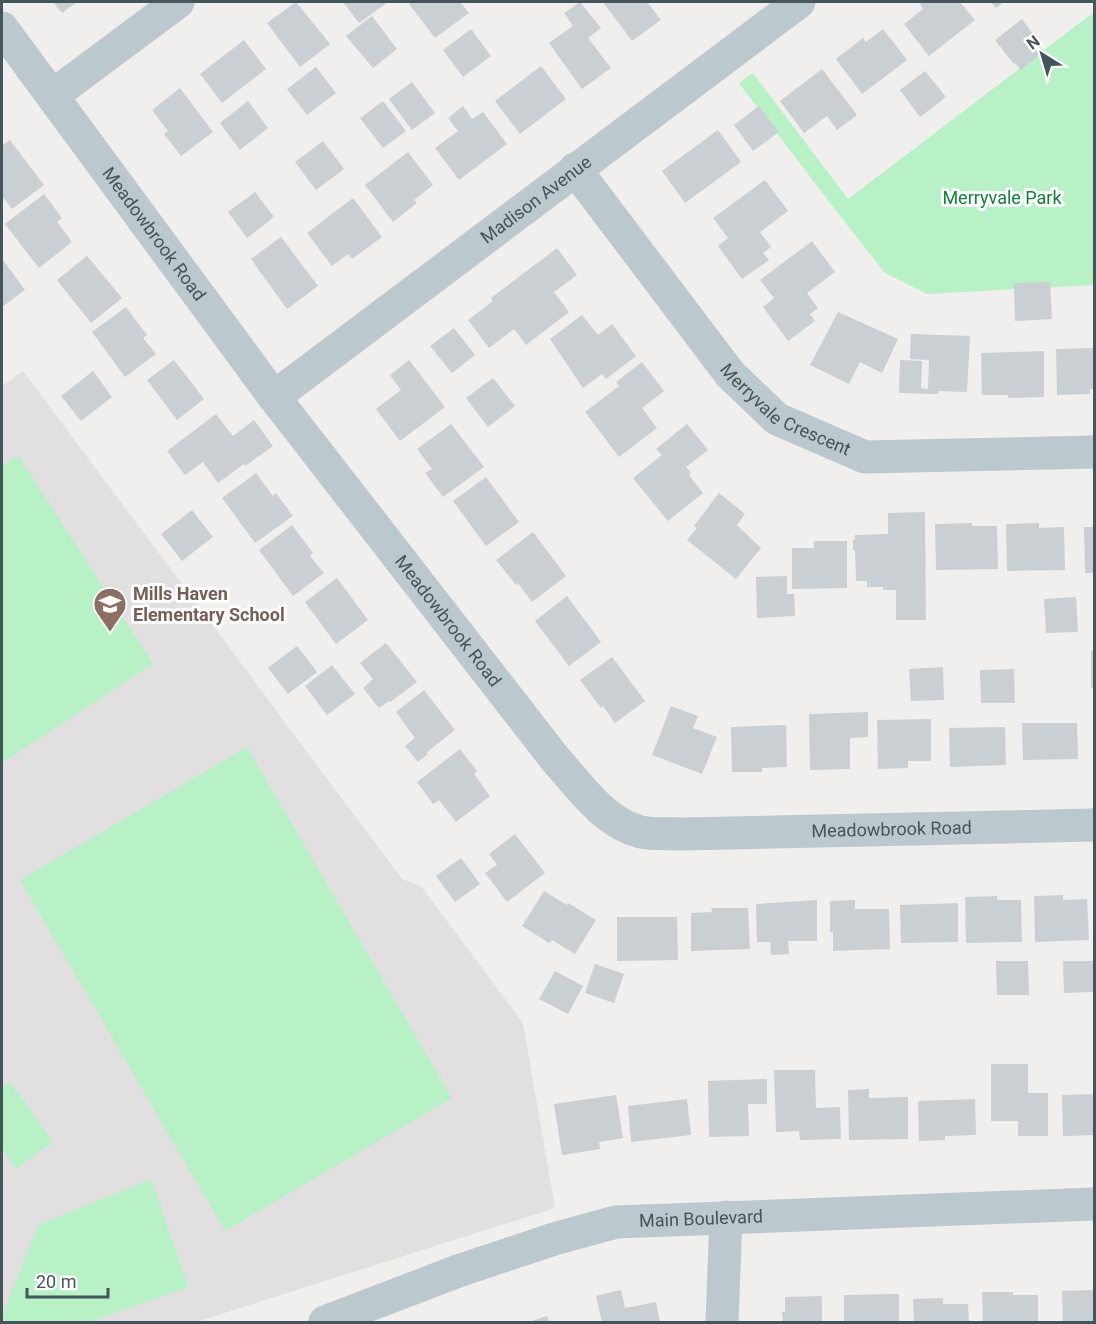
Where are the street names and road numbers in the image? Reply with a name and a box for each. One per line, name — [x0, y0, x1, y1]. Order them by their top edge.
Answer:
street label: Madison Avenue — [476, 151, 595, 248]
street label: Meadowbrook Road — [98, 163, 210, 305]
street label: Merryvale Crescent — [716, 359, 854, 460]
street label: Meadowbrook Road — [391, 551, 506, 690]
street label: Meadowbrook Road — [811, 817, 972, 841]
street label: Main Boulevard — [639, 1205, 763, 1231]

